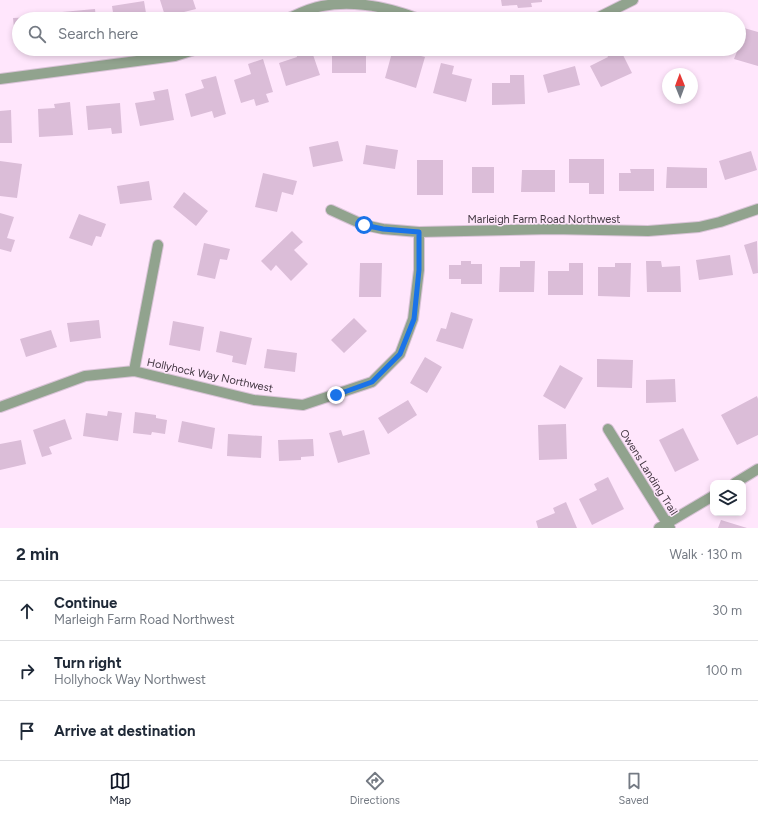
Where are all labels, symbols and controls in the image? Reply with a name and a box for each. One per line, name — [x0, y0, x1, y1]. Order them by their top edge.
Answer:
search box — [12, 12, 746, 56]
icon: search — [26, 23, 48, 45]
text: Search here — [58, 25, 138, 43]
north arrow — [662, 68, 698, 104]
street label: Marleigh Farm Road Northwest — [468, 213, 620, 226]
route start — [355, 216, 373, 234]
street label: Hollyhock Way Northwest — [146, 356, 274, 395]
route end — [327, 386, 345, 404]
street label: Owens Landing Trail — [617, 427, 680, 518]
map controls — [710, 480, 746, 516]
button: layers — [710, 480, 746, 516]
text: 2 min — [16, 544, 59, 564]
text: Walk · 130 m — [669, 547, 742, 562]
text: Continue — [54, 594, 117, 612]
icon: ahead — [16, 600, 38, 622]
text: 30 m — [712, 603, 742, 618]
text: Marleigh Farm Road Northwest — [54, 612, 235, 627]
text: Turn right — [54, 654, 122, 672]
icon: right — [16, 660, 38, 682]
text: 100 m — [706, 663, 742, 678]
text: Hollyhock Way Northwest — [54, 672, 206, 687]
icon: arrive — [16, 720, 38, 742]
text: Arrive at destination — [54, 722, 195, 740]
tab: Map — [109, 770, 131, 807]
tab: Directions — [350, 770, 400, 807]
tab: Saved — [618, 770, 649, 807]

